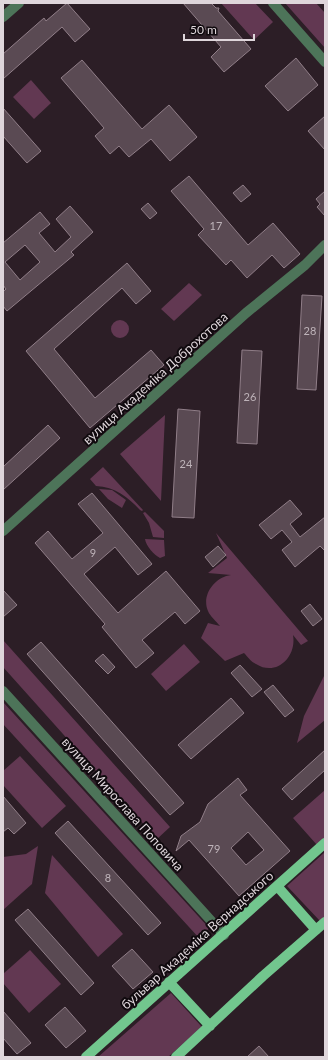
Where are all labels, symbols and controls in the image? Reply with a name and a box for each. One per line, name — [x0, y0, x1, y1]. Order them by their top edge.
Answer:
scale bar — [184, 16, 254, 42]
text: 50 m — [190, 22, 217, 37]
house number: 17 — [210, 219, 222, 232]
street label: вулиця Академіка Доброхотова — [79, 309, 231, 447]
house number: 28 — [304, 324, 316, 337]
house number: 26 — [244, 390, 256, 403]
house number: 24 — [180, 457, 193, 470]
house number: 9 — [90, 546, 96, 559]
street label: вулиця Мирослава Поповича — [59, 734, 187, 874]
house number: 79 — [208, 842, 220, 855]
street label: бульвар Академіка Вернадського — [118, 867, 276, 1013]
house number: 8 — [105, 871, 111, 884]

